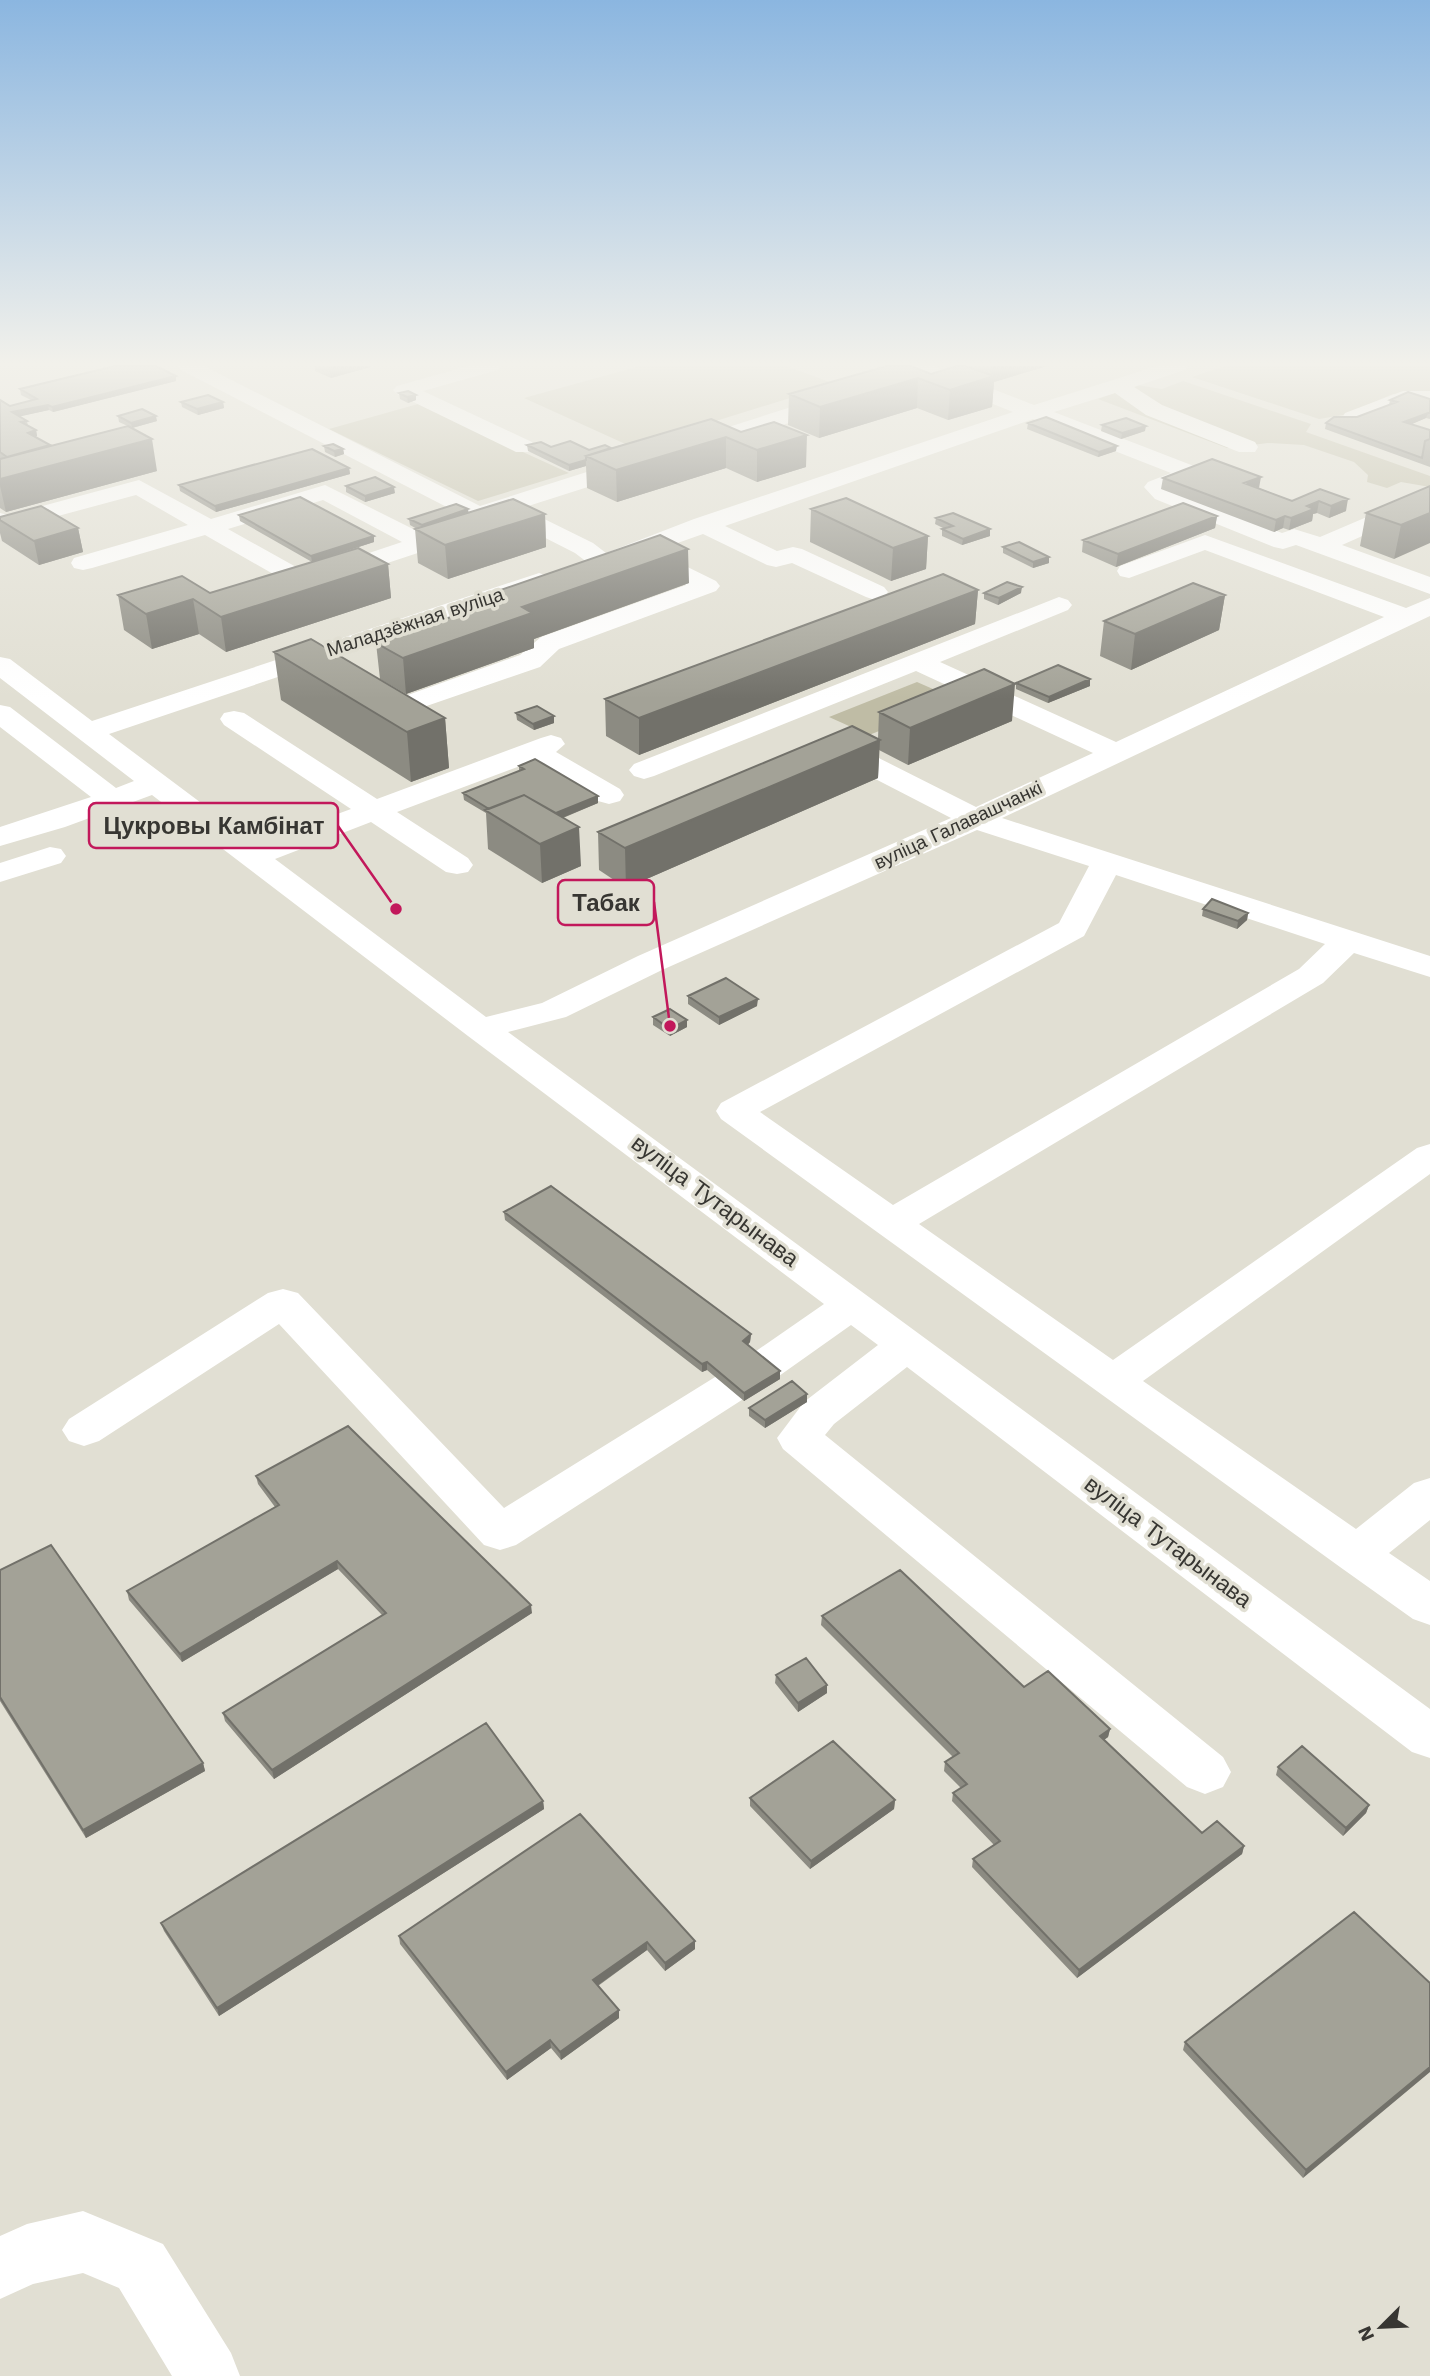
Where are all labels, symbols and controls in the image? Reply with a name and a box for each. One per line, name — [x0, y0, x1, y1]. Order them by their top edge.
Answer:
street label: Маладзёжная вуліца — [324, 582, 507, 661]
street label: вуліца Галавашчанкі — [870, 776, 1046, 874]
callout: Цукровы Камбінат — [89, 803, 338, 848]
text: Цукровы Камбінат — [103, 812, 325, 840]
callout: Табак — [558, 880, 654, 925]
text: Табак — [572, 889, 641, 917]
street label: вуліца Тутарынава — [626, 1129, 804, 1273]
street label: вуліца Тутарынава — [1079, 1470, 1257, 1614]
north arrow — [1346, 2292, 1416, 2362]
text: N — [1353, 2323, 1379, 2345]

